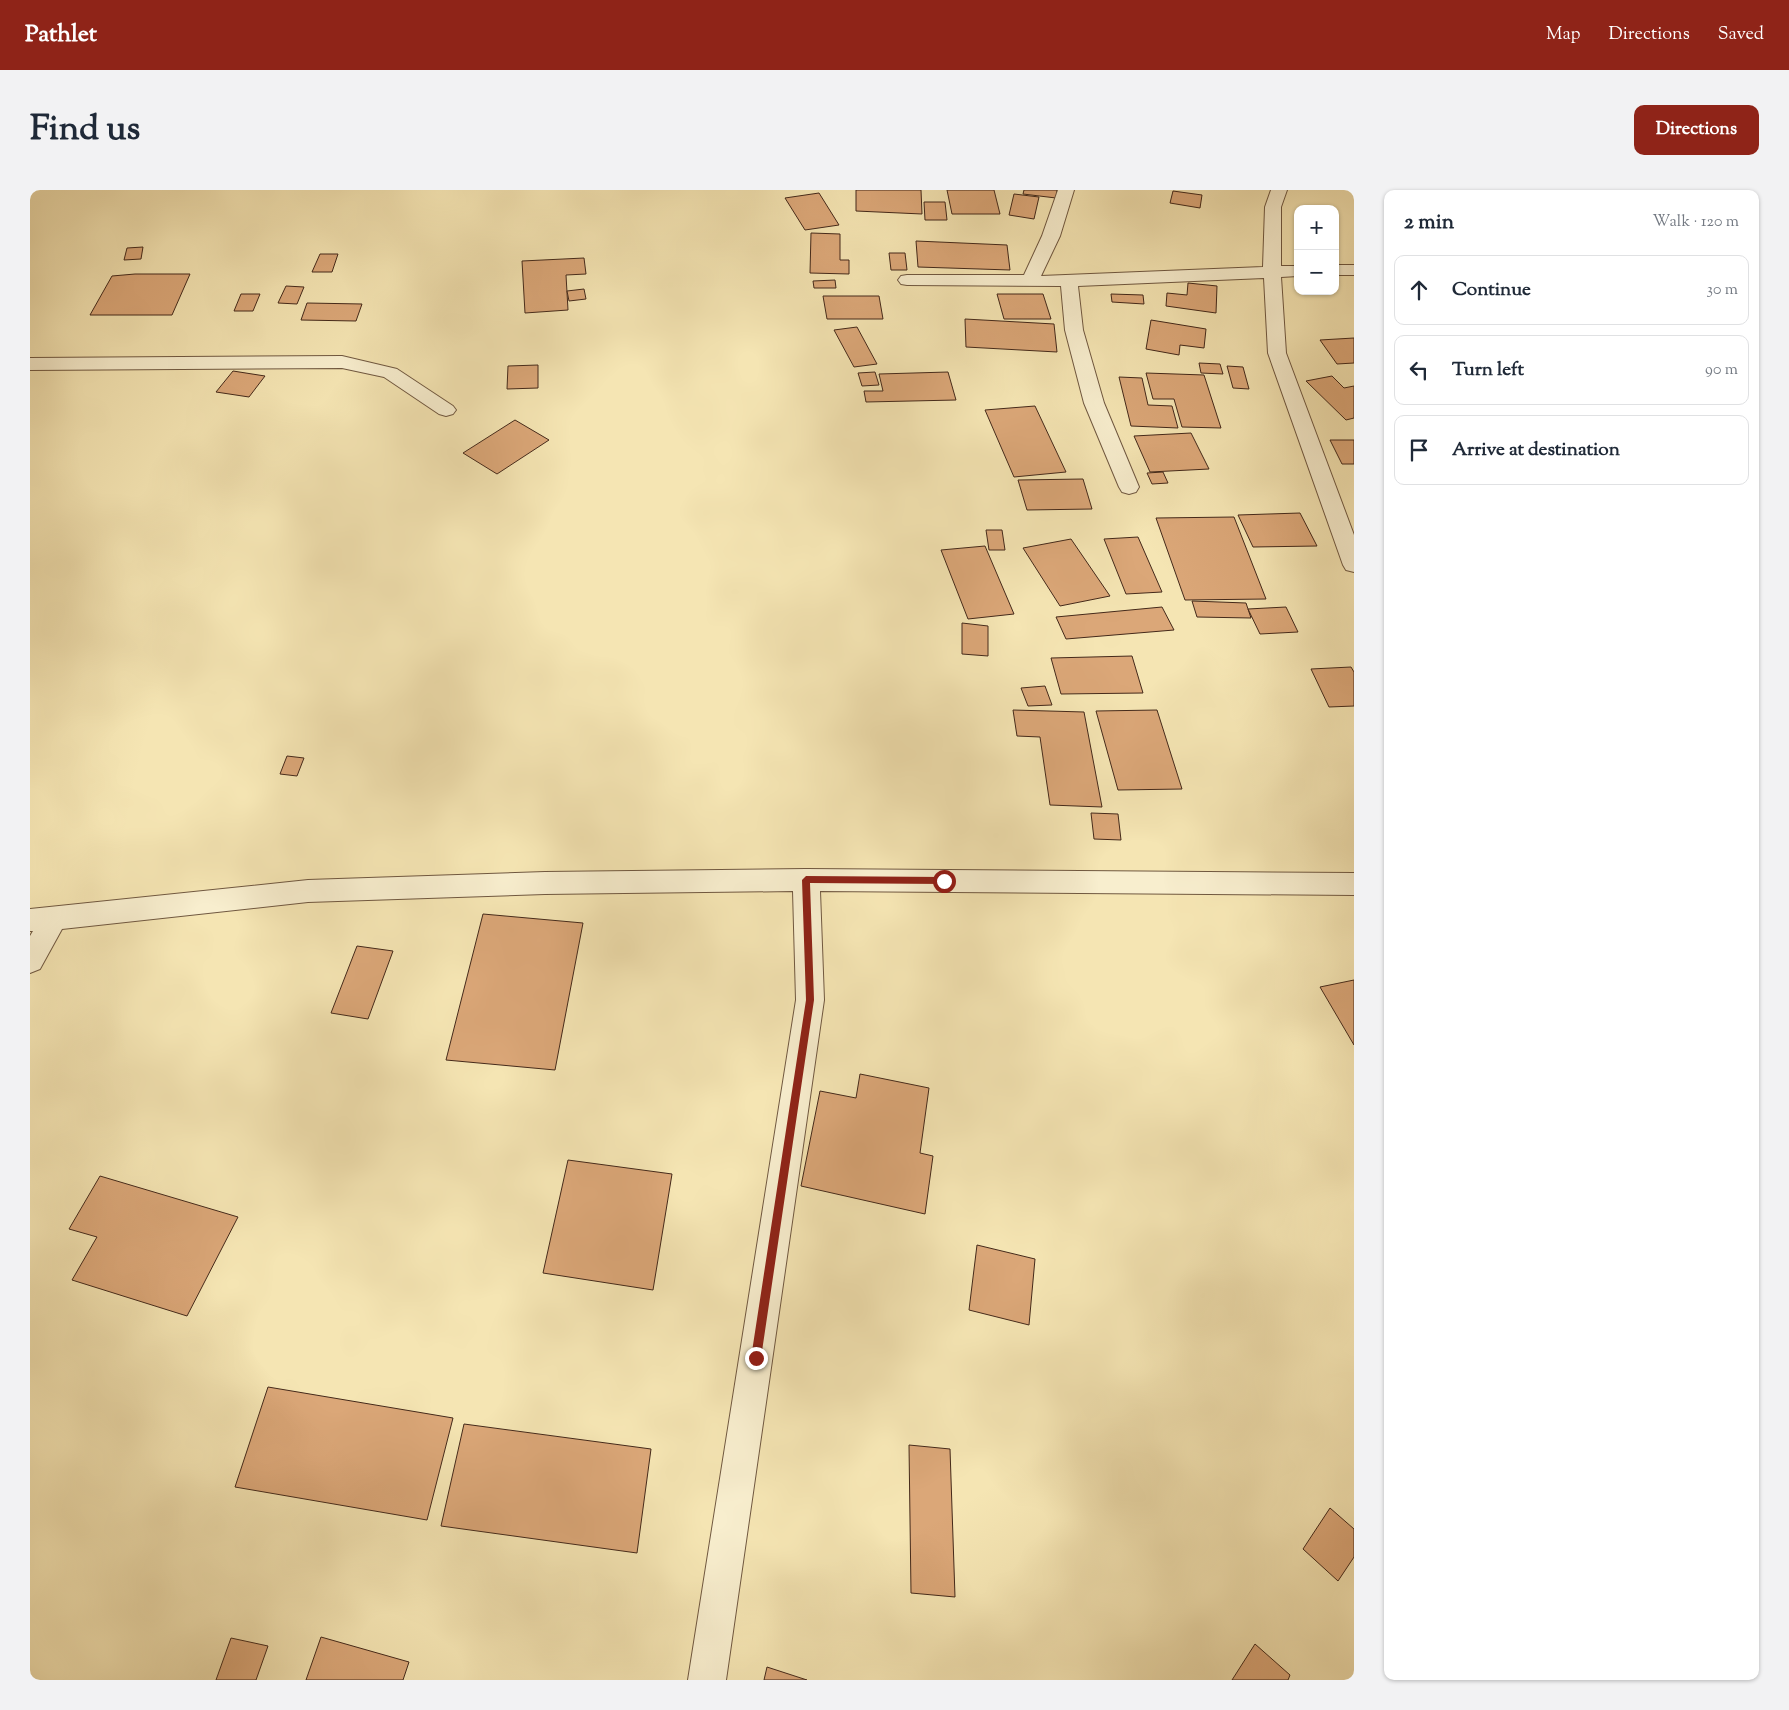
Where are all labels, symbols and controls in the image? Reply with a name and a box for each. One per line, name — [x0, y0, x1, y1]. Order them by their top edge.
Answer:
text: Pathlet — [25, 18, 97, 52]
text: Map — [1546, 22, 1581, 48]
text: Directions — [1609, 22, 1690, 48]
text: Saved — [1718, 22, 1764, 48]
text: Find us — [30, 105, 140, 156]
button: Directions — [1634, 105, 1759, 155]
map controls — [1294, 205, 1339, 295]
button: + — [1294, 205, 1339, 250]
text: 2 min — [1404, 208, 1454, 238]
text: Walk · 120 m — [1653, 211, 1739, 234]
button: − — [1294, 250, 1339, 295]
icon: ahead — [1405, 276, 1433, 304]
text: Continue — [1452, 277, 1531, 304]
text: 30 m — [1707, 279, 1738, 302]
icon: left — [1405, 356, 1433, 384]
text: Turn left — [1452, 357, 1524, 384]
text: 90 m — [1705, 359, 1738, 382]
icon: arrive — [1405, 436, 1433, 464]
text: Arrive at destination — [1452, 437, 1620, 464]
route start — [933, 870, 956, 893]
route end — [745, 1347, 768, 1370]

